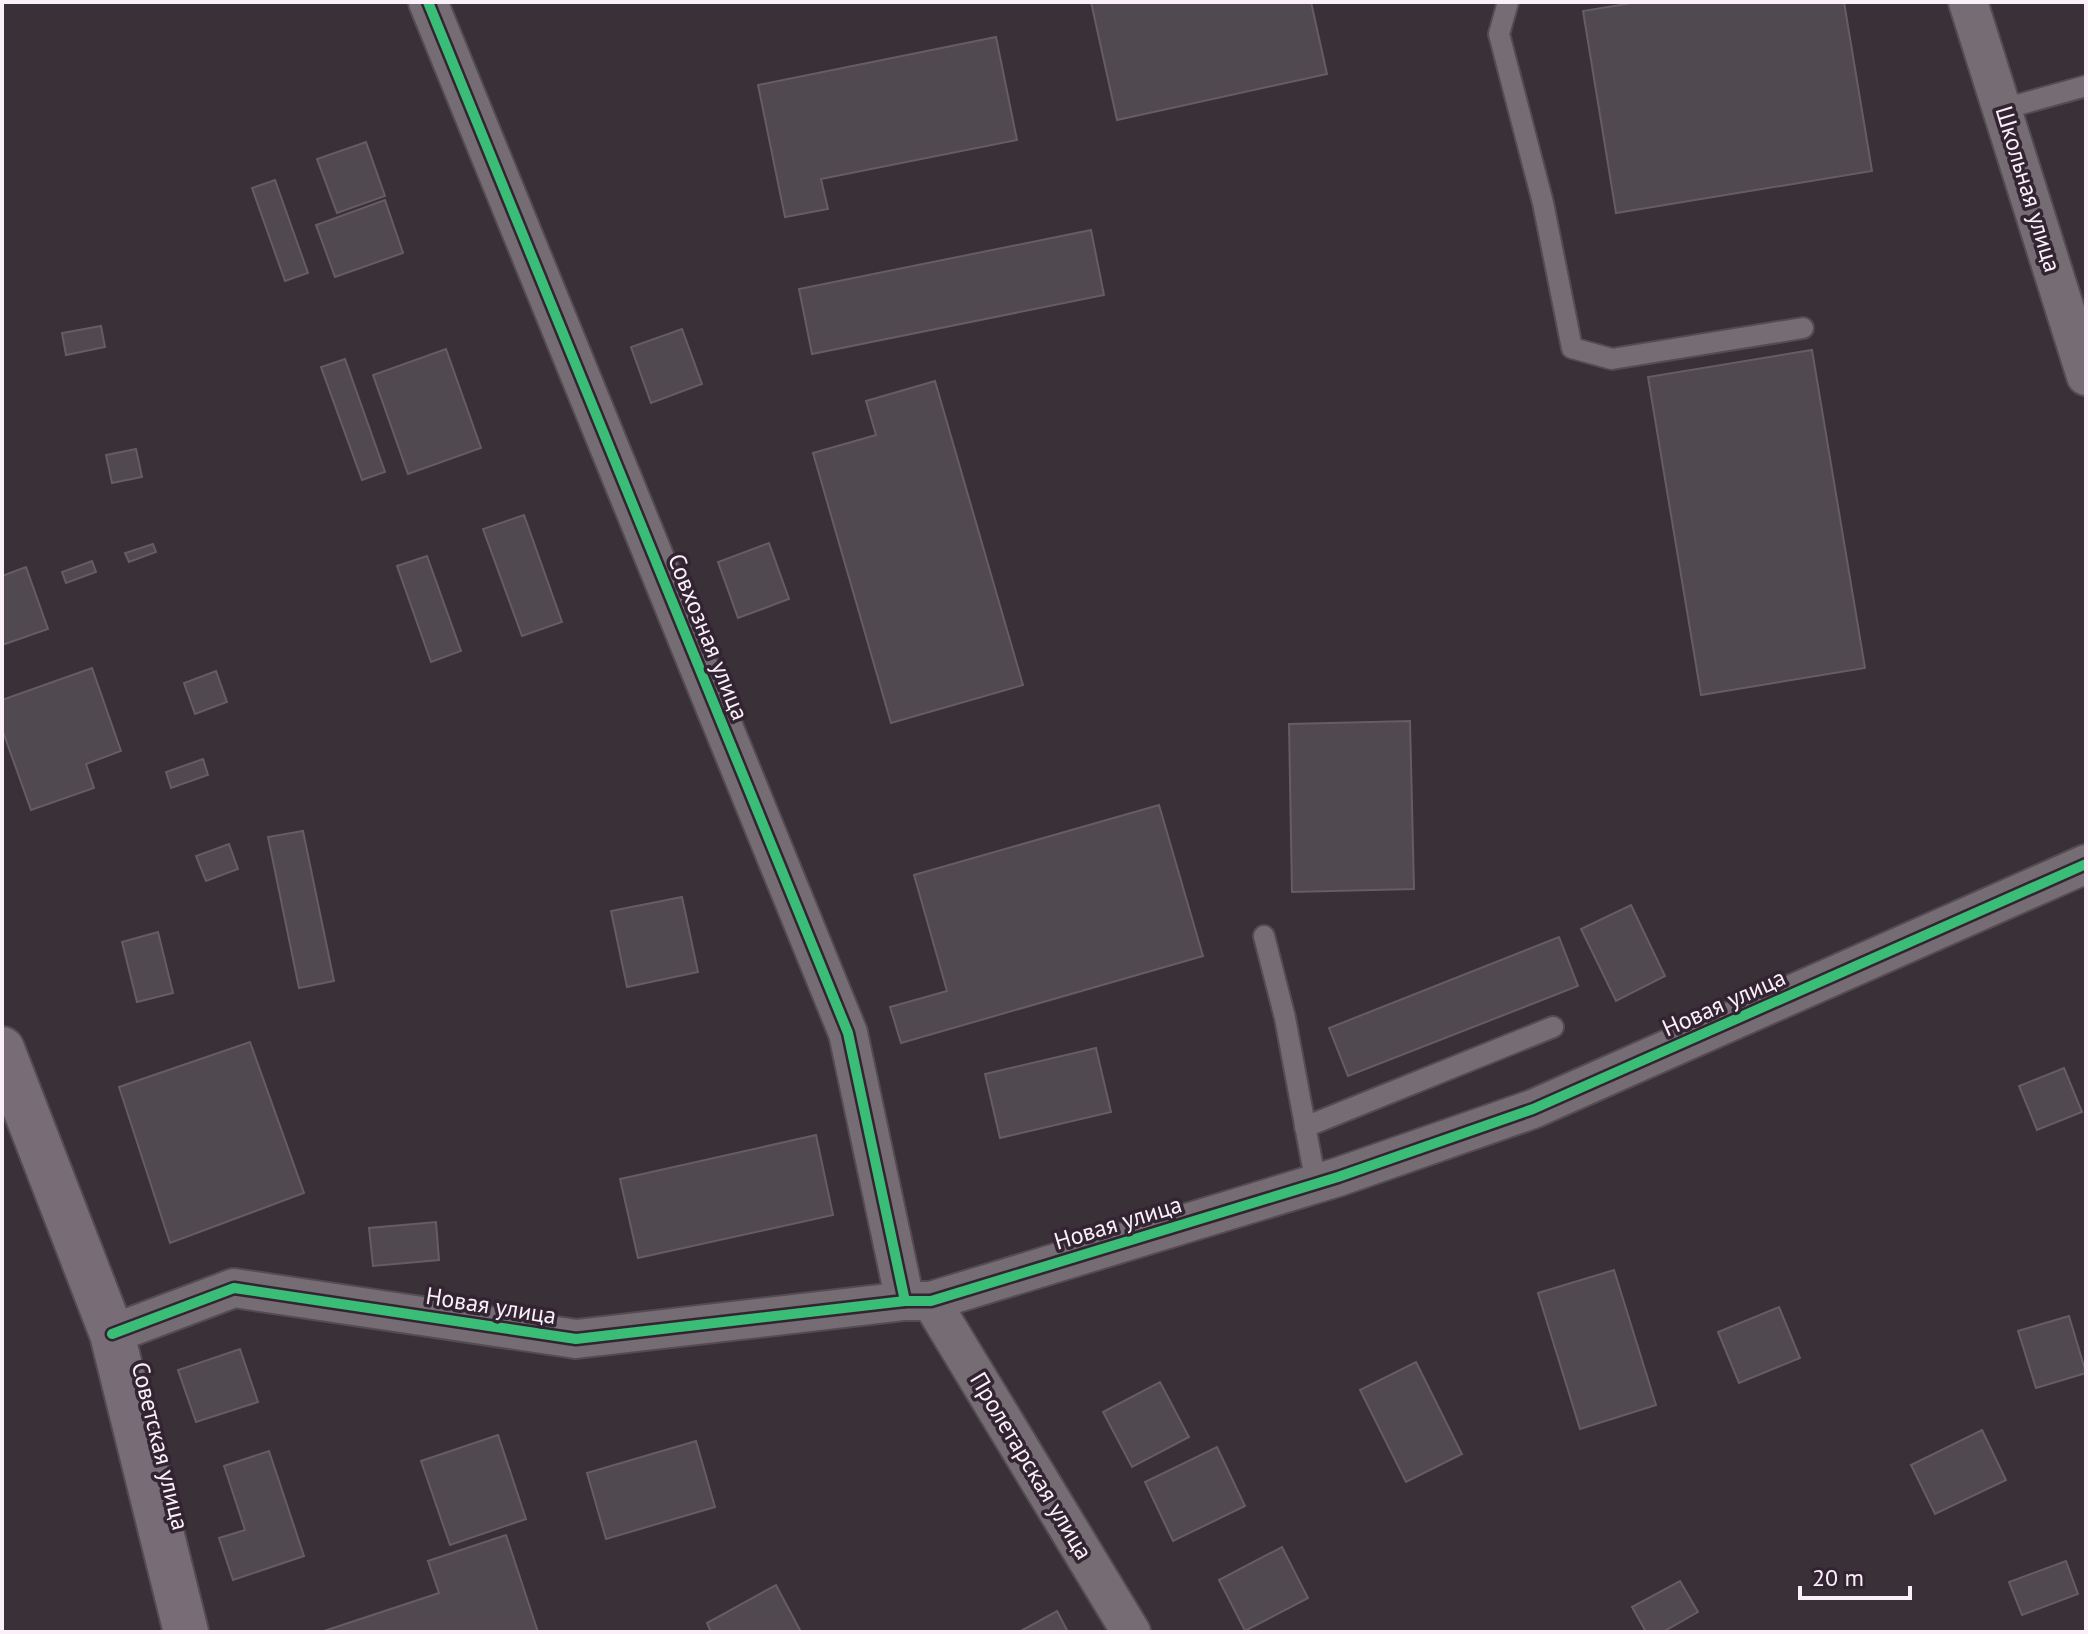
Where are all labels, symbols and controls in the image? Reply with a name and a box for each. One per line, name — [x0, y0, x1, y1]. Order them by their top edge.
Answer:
street label: Школьная улица — [1989, 102, 2068, 276]
street label: Совхозная улица — [661, 549, 756, 725]
street label: Новая улица — [1657, 962, 1790, 1044]
street label: Новая улица — [1050, 1188, 1185, 1257]
street label: Новая улица — [424, 1280, 559, 1331]
street label: Советская улица — [125, 1359, 196, 1533]
street label: Пролетарская улица — [963, 1366, 1100, 1565]
scale bar — [1800, 1550, 1910, 1600]
text: 20 m — [1812, 1562, 1864, 1593]

